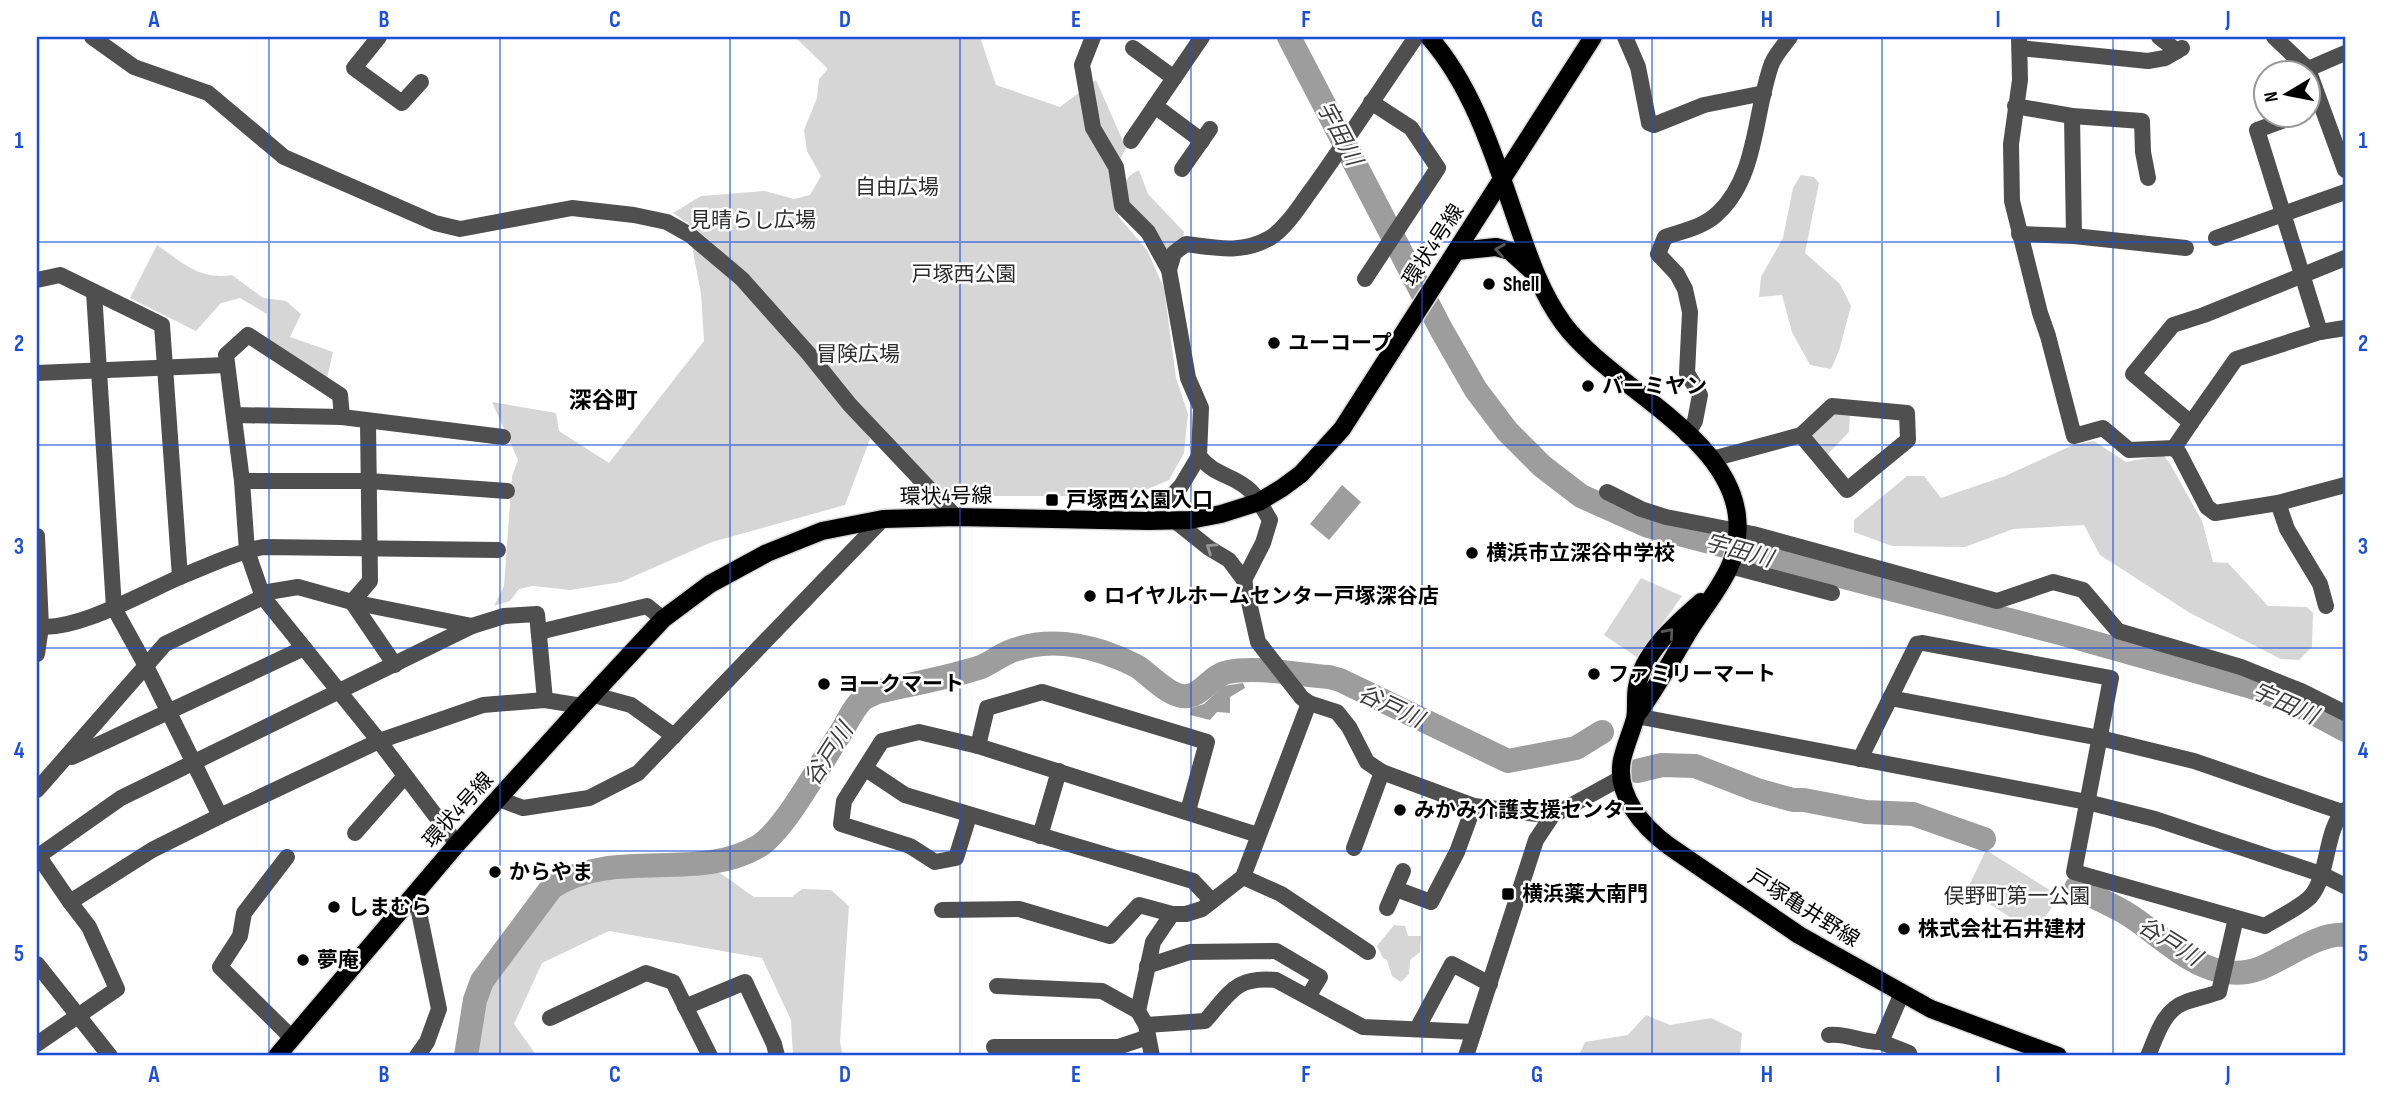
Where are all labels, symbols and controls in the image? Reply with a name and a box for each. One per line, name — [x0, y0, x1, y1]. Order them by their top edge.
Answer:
text: A — [148, 6, 161, 34]
text: B — [379, 6, 390, 34]
text: C — [609, 6, 621, 34]
text: D — [839, 6, 851, 34]
text: E — [1071, 6, 1081, 34]
text: F — [1301, 6, 1311, 34]
text: G — [1531, 6, 1543, 34]
text: H — [1761, 6, 1773, 34]
text: I — [1995, 6, 2001, 34]
text: J — [2224, 6, 2231, 34]
north arrow — [2252, 60, 2322, 130]
text: N — [2260, 90, 2284, 104]
water label: 宇田川 — [1311, 96, 1369, 173]
text: 1 — [14, 127, 24, 155]
text: 1 — [2358, 127, 2368, 155]
park label: 自由広場 — [855, 175, 939, 200]
street label: 環状4号線 — [1398, 200, 1469, 291]
park label: 見晴らし広場 — [690, 208, 816, 233]
one-way arrow — [1494, 243, 1505, 258]
park label: 戸塚西公園 — [912, 262, 1017, 287]
place label: Shell — [1503, 272, 1539, 297]
marker: Shell — [1481, 276, 1497, 292]
text: 2 — [14, 330, 24, 358]
text: 2 — [2358, 330, 2368, 358]
place label: ユーコープ — [1288, 331, 1392, 356]
marker: ユーコープ — [1266, 335, 1282, 351]
park label: 冒険広場 — [816, 342, 900, 367]
place label: バーミヤン — [1602, 374, 1707, 399]
marker: バーミヤン — [1580, 378, 1596, 394]
district label: 深谷町 — [569, 387, 638, 415]
street label: 環状4号線 — [899, 483, 993, 510]
place label: 戸塚西公園入口 — [1066, 488, 1213, 513]
marker: 戸塚西公園入口 — [1044, 492, 1060, 508]
water label: 宇田川 — [1702, 529, 1779, 574]
text: 3 — [14, 533, 24, 561]
text: 3 — [2358, 533, 2368, 561]
place label: 横浜市立深谷中学校 — [1486, 541, 1675, 566]
one-way arrow — [1206, 544, 1219, 556]
marker: 横浜市立深谷中学校 — [1464, 545, 1480, 561]
place label: ロイヤルホームセンター戸塚深谷店 — [1104, 584, 1439, 609]
marker: ロイヤルホームセンター戸塚深谷店 — [1082, 588, 1098, 604]
one-way arrow — [1661, 628, 1673, 641]
place label: ファミリーマート — [1608, 662, 1776, 687]
marker: ファミリーマート — [1586, 666, 1602, 682]
place label: ヨークマート — [838, 672, 964, 697]
marker: ヨークマート — [816, 676, 832, 692]
water label: 宇田川 — [2247, 677, 2325, 732]
water label: 谷戸川 — [1353, 680, 1430, 735]
water label: 谷戸川 — [798, 715, 861, 791]
text: 4 — [14, 737, 25, 765]
text: 4 — [2358, 737, 2369, 765]
street label: 環状4号線 — [418, 767, 499, 853]
place label: みかみ介護支援センター — [1414, 798, 1645, 823]
marker: みかみ介護支援センター — [1392, 802, 1408, 818]
place label: からやま — [509, 860, 593, 885]
marker: からやま — [487, 864, 503, 880]
street label: 戸塚亀井野線 — [1744, 864, 1864, 952]
place label: 横浜薬大南門 — [1522, 882, 1648, 907]
park label: 俣野町第一公園 — [1944, 884, 2091, 909]
marker: 横浜薬大南門 — [1500, 886, 1516, 902]
place label: しまむら — [348, 895, 432, 920]
marker: しまむら — [326, 899, 342, 915]
water label: 谷戸川 — [2133, 912, 2209, 974]
place label: 株式会社石井建材 — [1918, 917, 2086, 942]
marker: 株式会社石井建材 — [1896, 921, 1912, 937]
text: 5 — [14, 940, 24, 968]
text: 5 — [2358, 940, 2368, 968]
place label: 夢庵 — [317, 948, 359, 973]
marker: 夢庵 — [295, 952, 311, 968]
text: A — [148, 1061, 161, 1089]
text: B — [379, 1061, 390, 1089]
text: C — [609, 1061, 621, 1089]
text: D — [839, 1061, 851, 1089]
text: E — [1071, 1061, 1081, 1089]
text: F — [1301, 1061, 1311, 1089]
text: G — [1531, 1061, 1543, 1089]
text: H — [1761, 1061, 1773, 1089]
text: I — [1995, 1061, 2001, 1089]
text: J — [2224, 1061, 2231, 1089]

